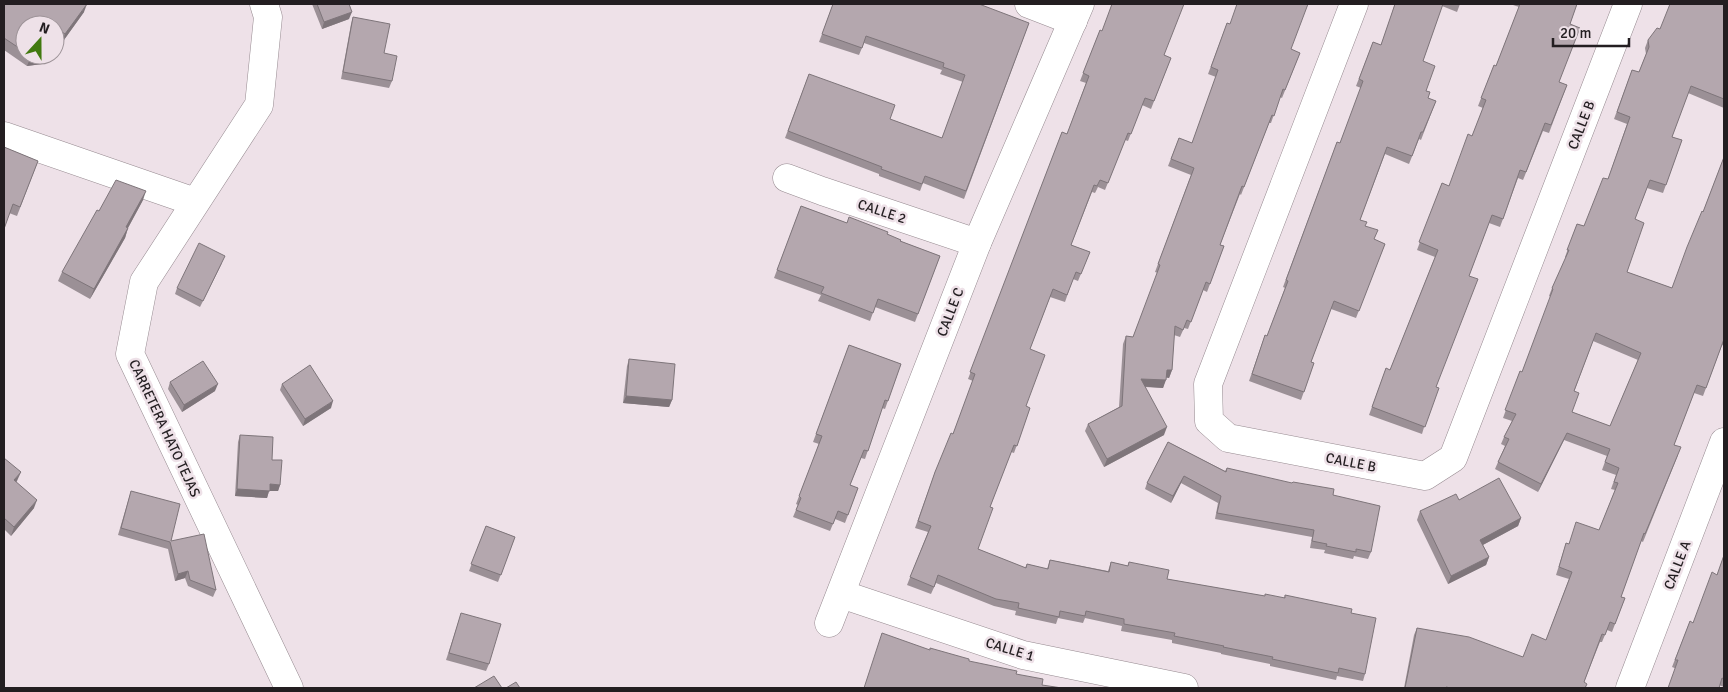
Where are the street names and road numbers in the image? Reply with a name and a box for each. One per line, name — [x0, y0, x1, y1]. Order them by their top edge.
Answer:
street label: CALLE B — [1564, 98, 1599, 152]
street label: CALLE 2 — [855, 196, 908, 227]
street label: CALLE C — [933, 285, 968, 339]
street label: CARRETERA HATO TEJAS — [125, 357, 204, 500]
street label: CALLE B — [1324, 449, 1377, 476]
street label: CALLE A — [1660, 538, 1695, 592]
street label: CALLE 1 — [983, 634, 1036, 665]

